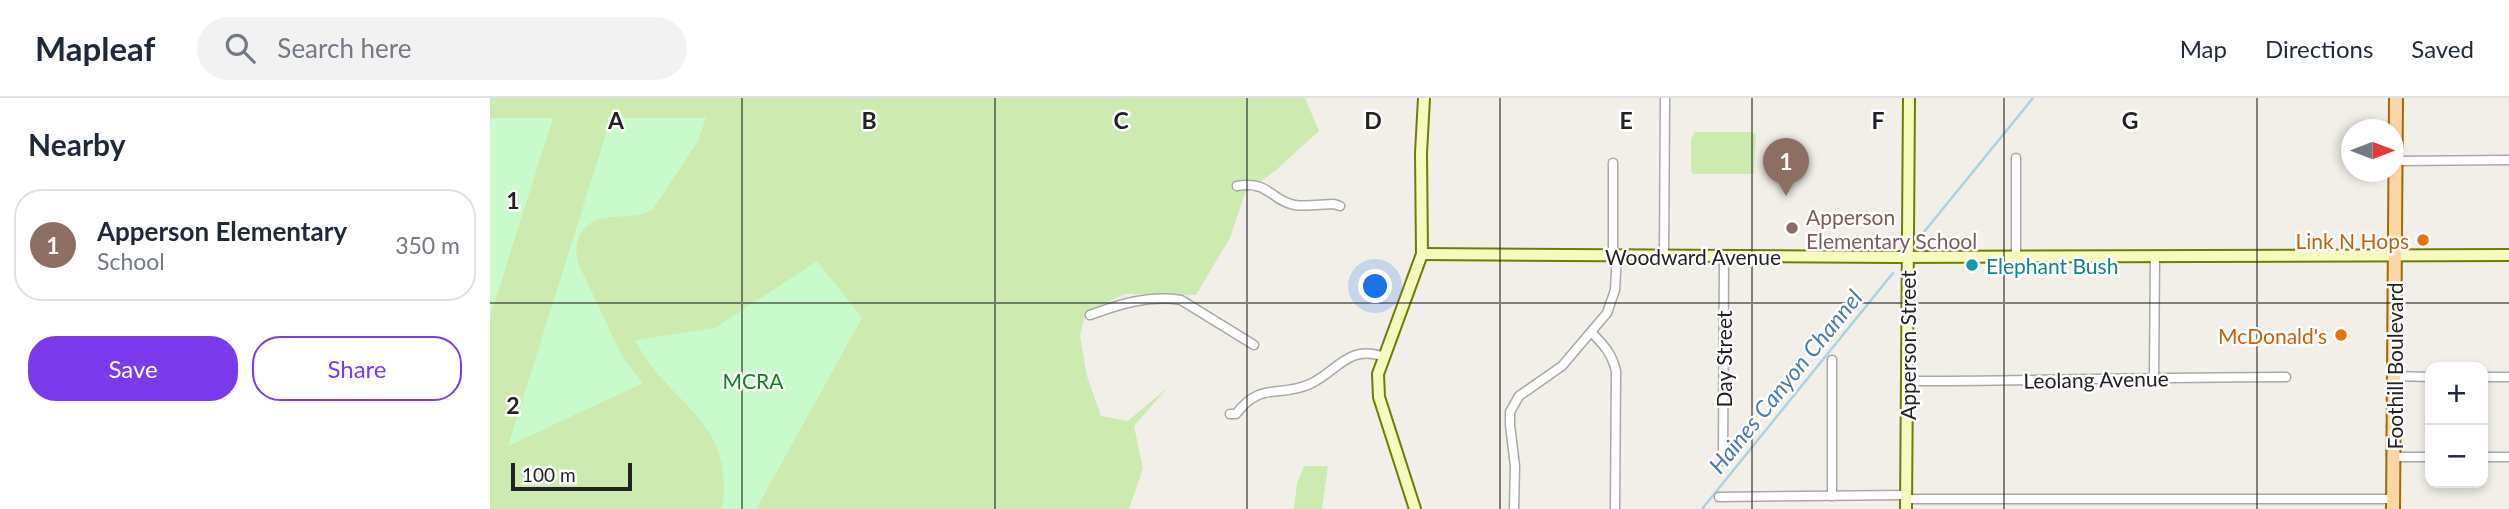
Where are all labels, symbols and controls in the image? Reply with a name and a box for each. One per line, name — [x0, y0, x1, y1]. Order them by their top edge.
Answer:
search box — [197, 17, 687, 80]
text: Mapleaf — [35, 28, 155, 68]
icon: search — [221, 29, 259, 67]
text: Search here — [277, 32, 411, 64]
text: Map — [2180, 34, 2227, 63]
text: Directions — [2265, 34, 2373, 63]
text: Saved — [2411, 34, 2474, 63]
text: A — [607, 106, 625, 134]
text: B — [861, 106, 877, 134]
text: C — [1113, 106, 1129, 134]
text: D — [1364, 106, 1382, 134]
text: E — [1619, 106, 1633, 134]
text: F — [1871, 106, 1885, 134]
text: G — [2122, 106, 2138, 134]
north arrow — [2341, 119, 2404, 182]
text: Nearby — [28, 126, 126, 162]
pin: 1 — [1763, 138, 1809, 196]
text: 1 — [506, 186, 520, 214]
place label: Apperson Elementary School — [1806, 204, 1977, 253]
text: Apperson Elementary — [97, 215, 347, 247]
marker: Apperson Elementary School — [1784, 220, 1800, 236]
place label: Link N Hops — [2296, 228, 2409, 253]
text: 1 — [46, 231, 60, 259]
text: 350 m — [395, 231, 460, 259]
marker: Link N Hops — [2415, 232, 2431, 248]
street label: Woodward Avenue — [1605, 244, 1781, 269]
text: School — [97, 247, 165, 275]
place label: Elephant Bush — [1986, 253, 2118, 278]
marker: Elephant Bush — [1964, 257, 1980, 273]
your location — [1358, 269, 1392, 303]
street label: Apperson Street — [1895, 270, 1920, 420]
street label: Foothill Boulevard — [2382, 282, 2407, 450]
water label: Haines Canyon Channel — [1702, 284, 1868, 478]
street label: Day Street — [1711, 310, 1736, 407]
place label: McDonald's — [2218, 323, 2327, 348]
marker: McDonald's — [2333, 327, 2349, 343]
button: Save — [28, 336, 238, 401]
button: Share — [252, 336, 462, 401]
map controls — [2425, 362, 2488, 488]
button: + — [2425, 362, 2488, 425]
street label: Leolang Avenue — [2023, 365, 2169, 393]
park label: MCRA — [723, 368, 784, 393]
text: 2 — [506, 391, 520, 419]
button: − — [2425, 425, 2488, 488]
scale bar — [511, 460, 632, 492]
text: 100 m — [522, 463, 576, 486]

